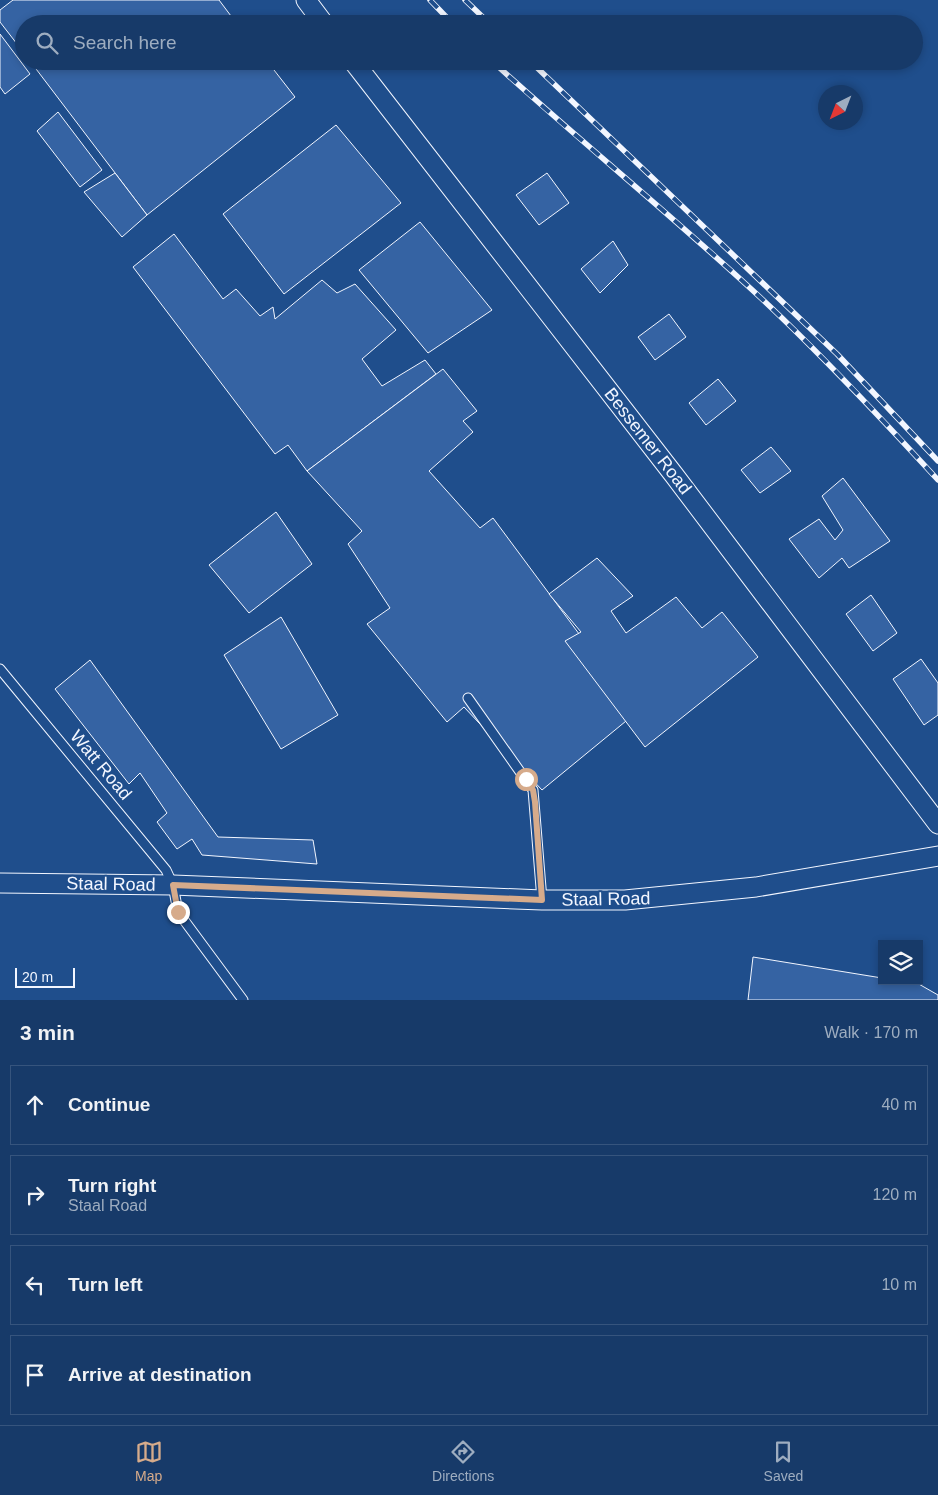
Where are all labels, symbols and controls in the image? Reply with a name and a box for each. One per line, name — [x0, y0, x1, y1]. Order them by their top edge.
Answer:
search box — [15, 15, 923, 70]
icon: search — [33, 29, 61, 57]
text: Search here — [73, 32, 177, 53]
north arrow — [818, 85, 863, 130]
street label: Bessemer Road — [600, 384, 696, 498]
street label: Watt Road — [66, 726, 136, 804]
route start — [515, 768, 538, 791]
street label: Staal Road — [66, 873, 156, 895]
street label: Staal Road — [561, 888, 651, 910]
route end — [167, 901, 190, 924]
map controls — [878, 940, 923, 985]
button: layers — [878, 940, 923, 985]
scale bar — [15, 965, 75, 988]
text: 20 m — [22, 969, 53, 985]
text: 3 min — [20, 1021, 75, 1044]
text: Walk · 170 m — [824, 1024, 918, 1041]
icon: ahead — [21, 1091, 49, 1119]
text: Continue — [68, 1094, 150, 1115]
text: 40 m — [881, 1096, 917, 1113]
text: Turn right — [68, 1175, 156, 1196]
icon: right — [21, 1181, 49, 1209]
text: 120 m — [873, 1186, 917, 1203]
text: Staal Road — [68, 1197, 147, 1214]
icon: left — [21, 1271, 49, 1299]
text: Turn left — [68, 1274, 143, 1295]
text: 10 m — [881, 1276, 917, 1293]
icon: arrive — [21, 1361, 49, 1389]
text: Arrive at destination — [68, 1364, 252, 1385]
tab: Map — [135, 1438, 163, 1484]
tab: Directions — [432, 1438, 494, 1484]
tab: Saved — [764, 1438, 803, 1484]

